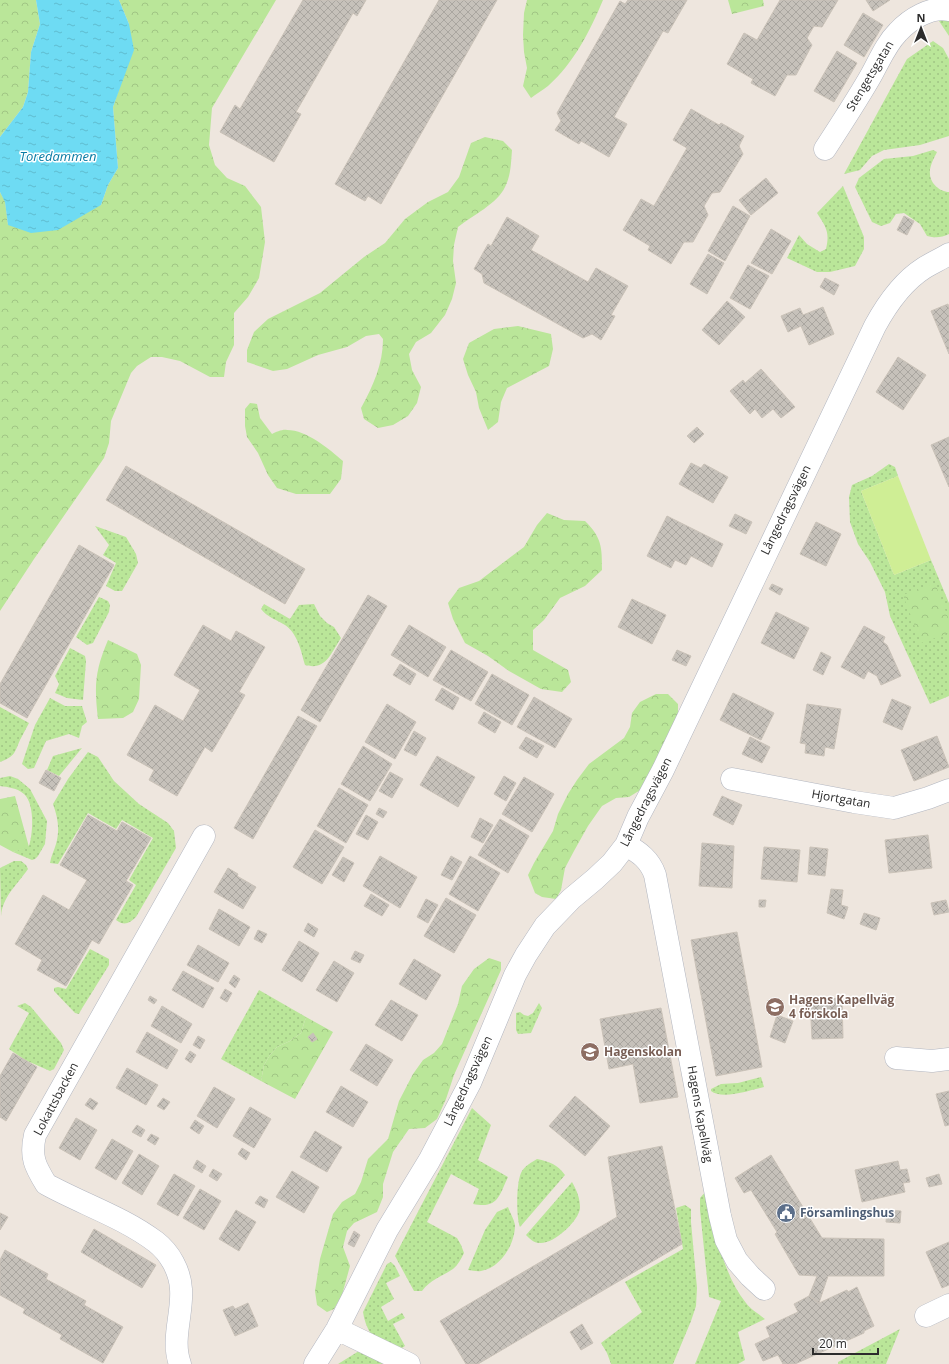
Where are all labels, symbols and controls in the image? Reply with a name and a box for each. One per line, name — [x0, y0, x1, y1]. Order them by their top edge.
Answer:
north arrow — [901, 8, 941, 48]
text: N — [917, 10, 925, 25]
street label: Stengetsgatan — [842, 37, 897, 114]
water label: Toredammen — [20, 147, 96, 165]
street label: Långedragsvägen — [756, 462, 815, 558]
street label: Långedragsvägen — [616, 754, 675, 849]
street label: Hjortgatan — [810, 785, 872, 812]
place label: Hagens Kapellväg 4 förskola — [789, 991, 895, 1022]
school or university icon: Hagens Kapellväg 4 förskola — [764, 996, 786, 1018]
street label: Långedragsvägen — [439, 1033, 496, 1129]
school or university icon: Hagenskolan — [579, 1041, 601, 1063]
place label: Hagenskolan — [604, 1043, 682, 1060]
street label: Lokattsbacken — [29, 1059, 82, 1138]
street label: Hagens Kapellväg — [684, 1064, 717, 1164]
public building icon: Församlingshus — [775, 1202, 797, 1224]
place label: Församlingshus — [800, 1204, 894, 1221]
scale bar — [813, 1330, 878, 1356]
text: 20 m — [819, 1335, 847, 1352]

